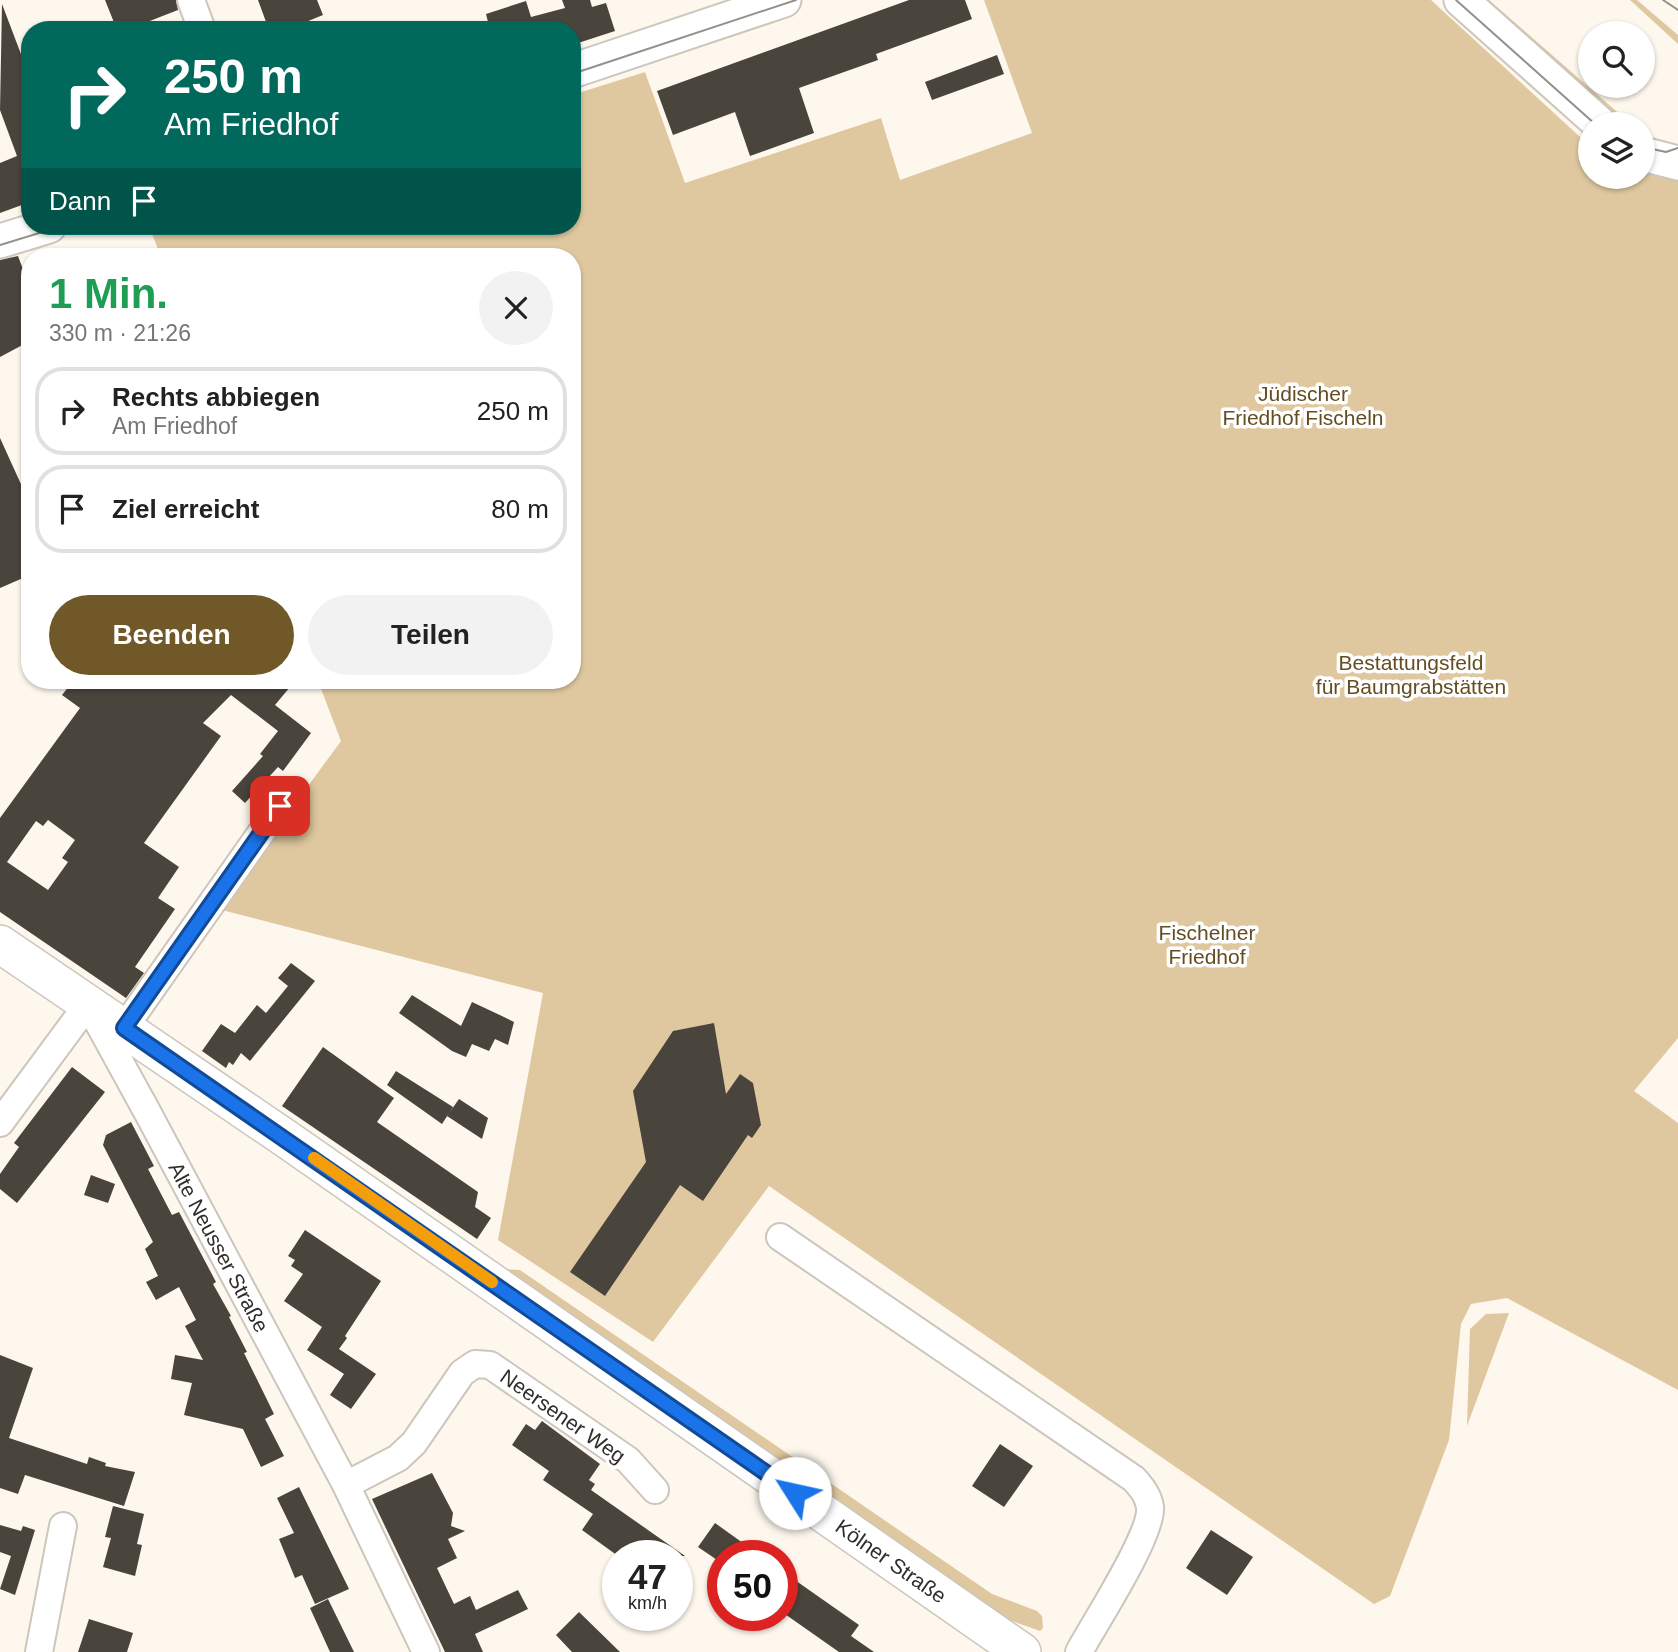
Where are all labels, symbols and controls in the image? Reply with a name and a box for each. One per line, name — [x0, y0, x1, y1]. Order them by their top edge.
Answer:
map controls — [1578, 21, 1655, 189]
button: search — [1578, 21, 1655, 98]
icon: right — [49, 49, 140, 140]
text: 250 m — [164, 49, 303, 103]
text: Am Friedhof — [164, 106, 338, 142]
button: layers — [1578, 112, 1655, 189]
icon: arrive — [125, 182, 163, 220]
text: Dann — [49, 186, 111, 216]
text: 1 Min. — [49, 270, 168, 317]
button: close — [479, 271, 553, 345]
text: 330 m · 21:26 — [49, 320, 191, 346]
text: Rechts abbiegen — [112, 382, 320, 412]
park label: Jüdischer Friedhof Fischeln — [1222, 382, 1384, 429]
icon: right — [53, 392, 91, 430]
text: 250 m — [477, 396, 549, 426]
text: Am Friedhof — [112, 413, 237, 439]
icon: arrive — [53, 490, 91, 528]
text: Ziel erreicht — [112, 494, 259, 524]
text: 80 m — [491, 494, 549, 524]
button: Beenden — [49, 595, 294, 675]
button: Teilen — [308, 595, 553, 675]
park label: Bestattungsfeld für Baumgrabstätten — [1316, 651, 1506, 698]
pin — [250, 776, 310, 836]
icon: arrive — [261, 787, 299, 825]
park label: Fischelner Friedhof — [1159, 921, 1255, 968]
street label: Alte Neusser Straße — [164, 1158, 274, 1336]
street label: Neersener Weg — [496, 1365, 630, 1467]
position arrow — [758, 1456, 832, 1530]
street label: Kölner Straße — [831, 1514, 951, 1608]
speed limit sign: 50 — [707, 1540, 798, 1631]
text: 47 — [628, 1557, 667, 1596]
text: km/h — [628, 1593, 667, 1613]

